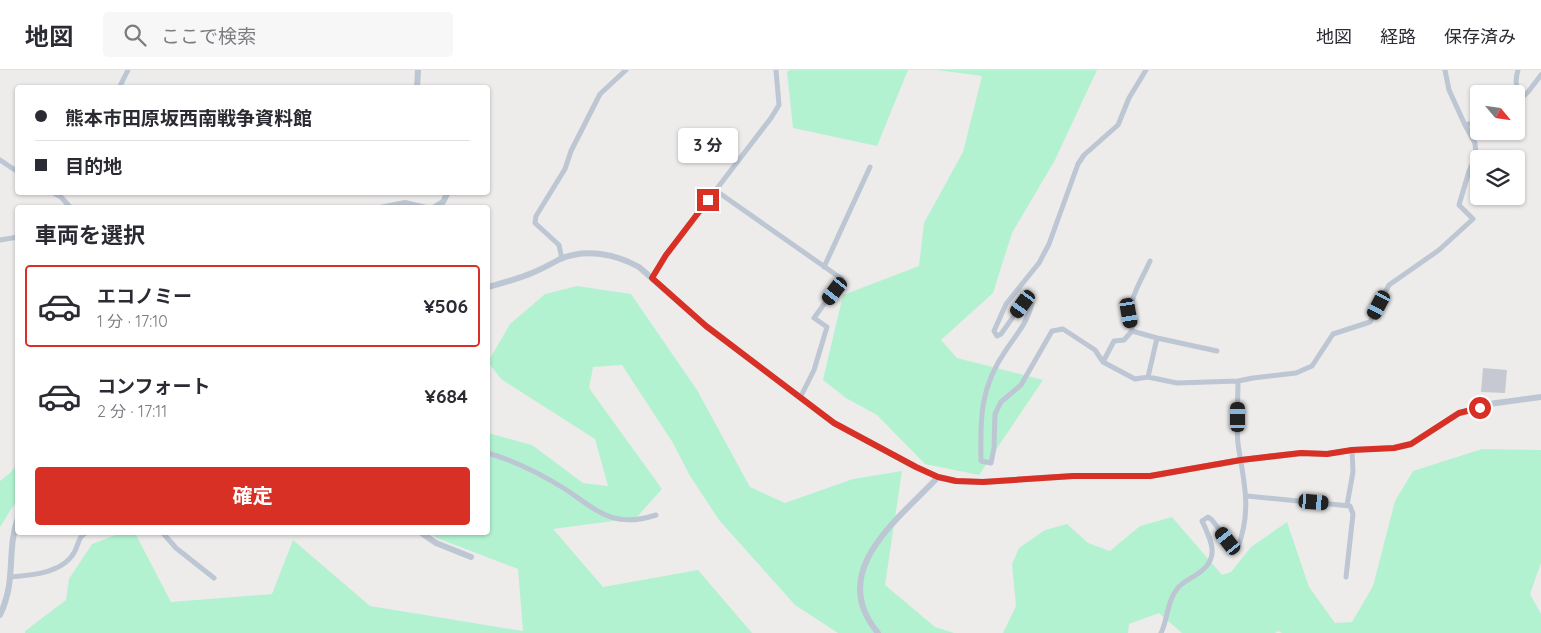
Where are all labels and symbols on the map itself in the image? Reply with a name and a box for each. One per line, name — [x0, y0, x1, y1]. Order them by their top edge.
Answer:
north arrow — [1470, 85, 1525, 140]
callout: 3 分 — [678, 128, 738, 162]
route end — [697, 189, 719, 211]
car — [819, 275, 850, 307]
car — [1008, 287, 1037, 321]
car — [1365, 288, 1392, 322]
car — [1119, 297, 1138, 329]
route start — [1469, 397, 1491, 419]
car — [1230, 402, 1245, 432]
car — [1298, 493, 1329, 511]
car — [1212, 525, 1243, 557]

